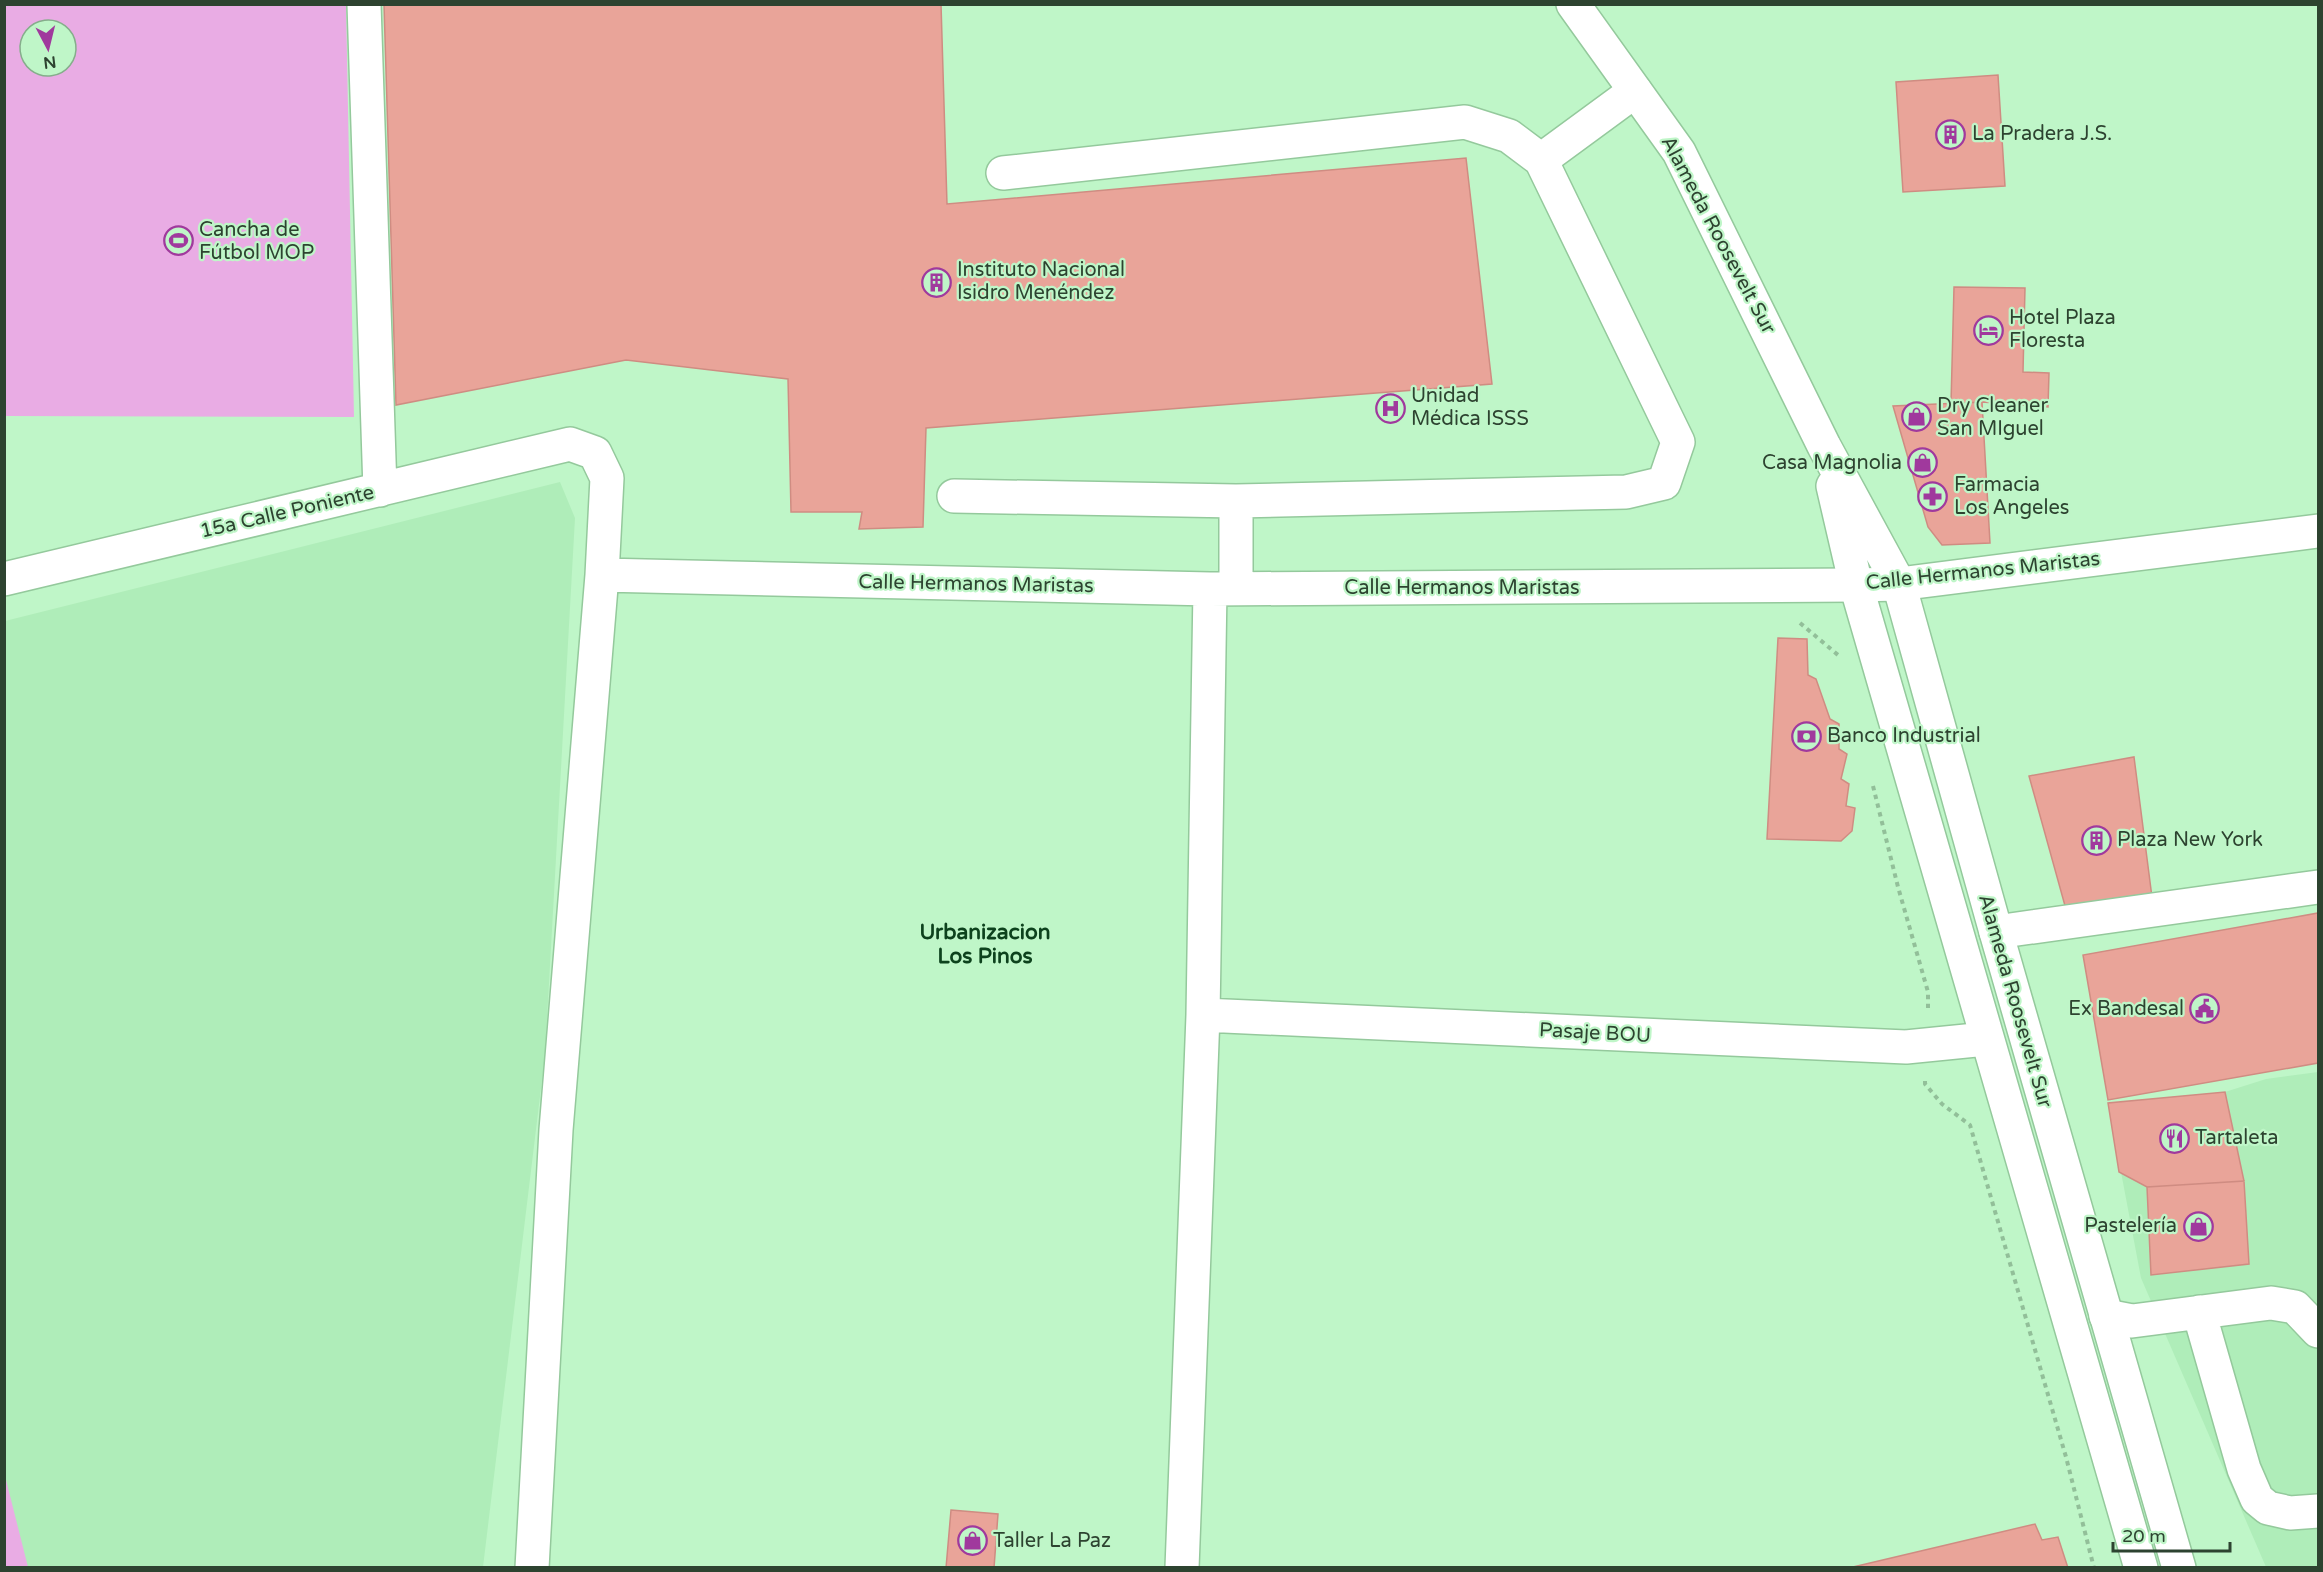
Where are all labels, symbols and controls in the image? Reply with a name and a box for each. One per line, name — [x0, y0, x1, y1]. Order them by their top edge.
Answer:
north arrow — [18, 18, 78, 78]
text: N — [42, 51, 57, 73]
building icon: La Pradera J.S. — [1935, 118, 1967, 150]
place label: La Pradera J.S. — [1972, 122, 2112, 146]
street label: Alameda Roosevelt Sur — [1656, 132, 1781, 338]
place label: Cancha de Fútbol MOP — [199, 218, 314, 265]
sports icon: Cancha de Fútbol MOP — [162, 225, 194, 257]
place label: Instituto Nacional Isidro Menéndez — [957, 258, 1125, 305]
building icon: Instituto Nacional Isidro Menéndez — [920, 266, 952, 298]
place label: Hotel Plaza Floresta — [2009, 306, 2116, 353]
hotel icon: Hotel Plaza Floresta — [1972, 314, 2004, 346]
place label: Unidad Médica ISSS — [1411, 384, 1529, 431]
hospital icon: Unidad Médica ISSS — [1374, 392, 1406, 424]
place label: Dry Cleaner San MIguel — [1937, 394, 2048, 441]
shop icon: Dry Cleaner San MIguel — [1900, 401, 1932, 433]
shop icon: Casa Magnolia — [1907, 447, 1939, 479]
place label: Casa Magnolia — [1762, 451, 1902, 475]
place label: Farmacia Los Angeles — [1954, 473, 2069, 520]
street label: 15a Calle Poniente — [198, 480, 376, 544]
pharmacy icon: Farmacia Los Angeles — [1917, 481, 1949, 513]
street label: Calle Hermanos Maristas — [1865, 547, 2101, 595]
street label: Calle Hermanos Maristas — [858, 570, 1094, 598]
street label: Calle Hermanos Maristas — [1344, 576, 1580, 600]
bank icon: Banco Industrial — [1790, 720, 1822, 752]
place label: Banco Industrial — [1827, 724, 1981, 748]
building icon: Plaza New York — [2080, 824, 2112, 856]
place label: Plaza New York — [2117, 828, 2263, 852]
street label: Alameda Roosevelt Sur — [1973, 892, 2057, 1111]
district label: Urbanizacion Los Pinos — [920, 920, 1050, 969]
public building icon: Ex Bandesal — [2189, 993, 2221, 1025]
place label: Ex Bandesal — [2068, 997, 2184, 1021]
street label: Pasaje BOU — [1539, 1018, 1651, 1048]
restaurant icon: Tartaleta — [2158, 1122, 2190, 1154]
place label: Tartaleta — [2195, 1126, 2279, 1150]
shop icon: Pastelería — [2182, 1210, 2214, 1242]
place label: Pastelería — [2084, 1214, 2177, 1238]
scale bar — [2113, 1515, 2230, 1553]
shop icon: Taller La Paz — [956, 1525, 988, 1557]
text: 20 m — [2122, 1525, 2166, 1547]
place label: Taller La Paz — [993, 1529, 1111, 1553]

